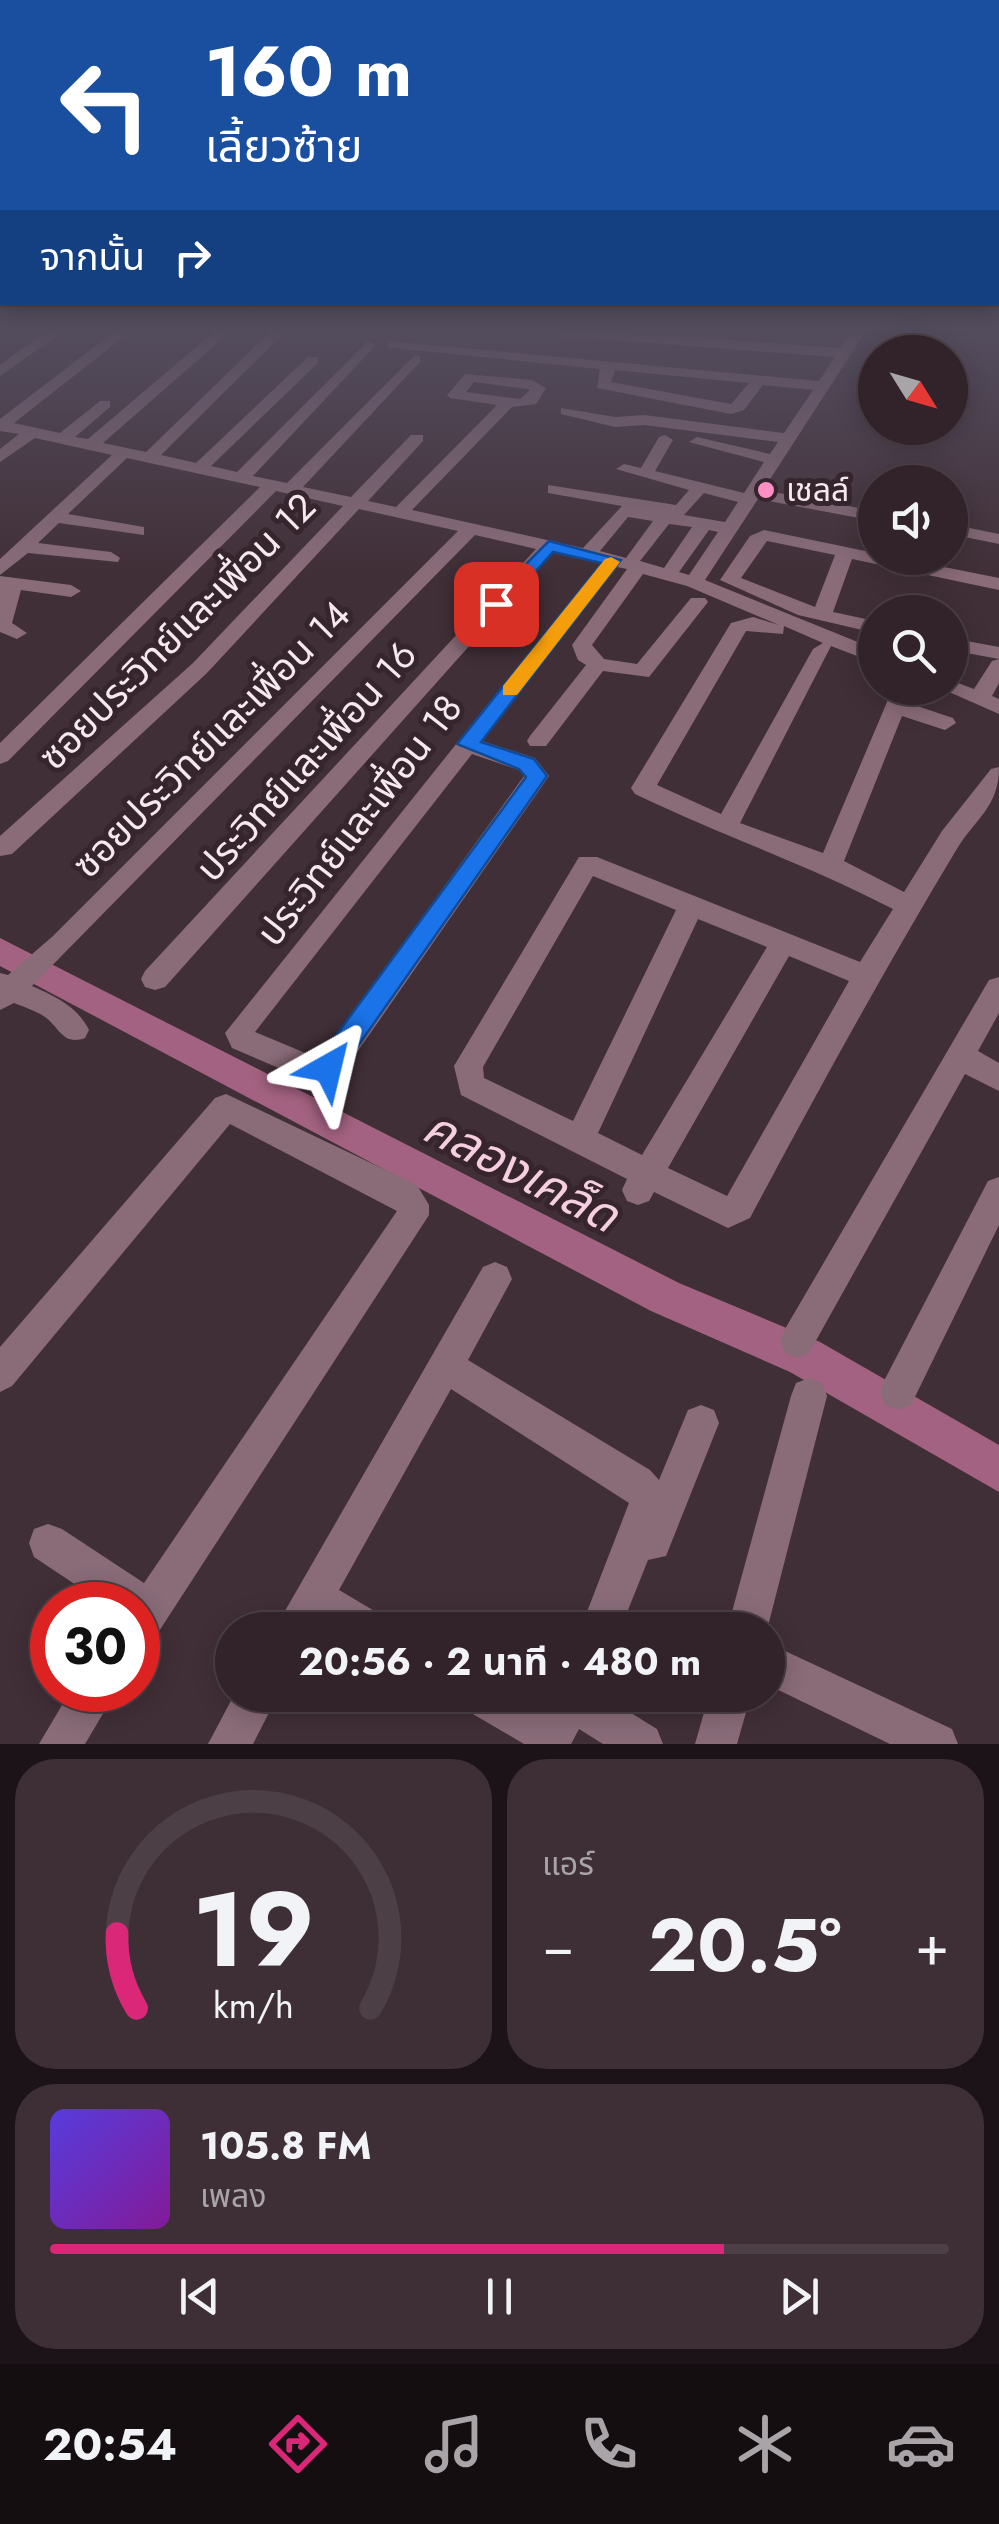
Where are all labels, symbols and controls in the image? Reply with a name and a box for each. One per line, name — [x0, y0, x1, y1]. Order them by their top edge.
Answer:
text: 160 m — [205, 21, 412, 122]
icon: left — [40, 40, 170, 170]
text: เลี้ยวซ้าย — [205, 114, 362, 179]
text: จากนั้น — [40, 229, 145, 284]
icon: right — [165, 230, 220, 285]
north arrow — [858, 335, 968, 445]
map controls — [858, 335, 968, 705]
button: sound — [858, 465, 968, 575]
place label: เชลล์ — [786, 467, 849, 513]
marker: เชลล์ — [755, 479, 777, 501]
street label: ซอยประวิทย์และเพื่อน 12 — [26, 480, 328, 782]
pin — [454, 562, 539, 647]
icon: arrive — [469, 577, 524, 632]
street label: ซอยประวิทย์และเพื่อน 14 — [60, 588, 362, 890]
button: search — [858, 595, 968, 705]
street label: ประวิทย์และเพื่อน 16 — [183, 629, 429, 893]
street label: ประวิทย์และเพื่อน 18 — [243, 683, 475, 957]
position arrow — [276, 1016, 380, 1120]
water label: คลองเคล็ด — [412, 1093, 632, 1250]
speed limit sign: 30 — [30, 1582, 160, 1712]
text: 20:56 · 2 นาที · 480 m — [299, 1634, 701, 1689]
text: แอร์ — [542, 1841, 594, 1887]
text: 19 — [192, 1855, 315, 2005]
text: 20.5° — [648, 1891, 842, 1999]
text: − — [542, 1906, 574, 1986]
text: + — [915, 1906, 949, 1986]
text: km/h — [213, 1980, 294, 2031]
text: 105.8 FM — [200, 2118, 371, 2173]
text: เพลง — [200, 2173, 267, 2219]
icon: previous — [172, 2269, 227, 2324]
icon: pause — [472, 2269, 527, 2324]
icon: next — [772, 2269, 827, 2324]
icon: directions — [263, 2409, 333, 2479]
icon: music — [419, 2409, 489, 2479]
icon: phone — [574, 2409, 644, 2479]
icon: climate — [730, 2409, 800, 2479]
icon: car — [886, 2409, 956, 2479]
text: 20:54 — [43, 2412, 177, 2477]

